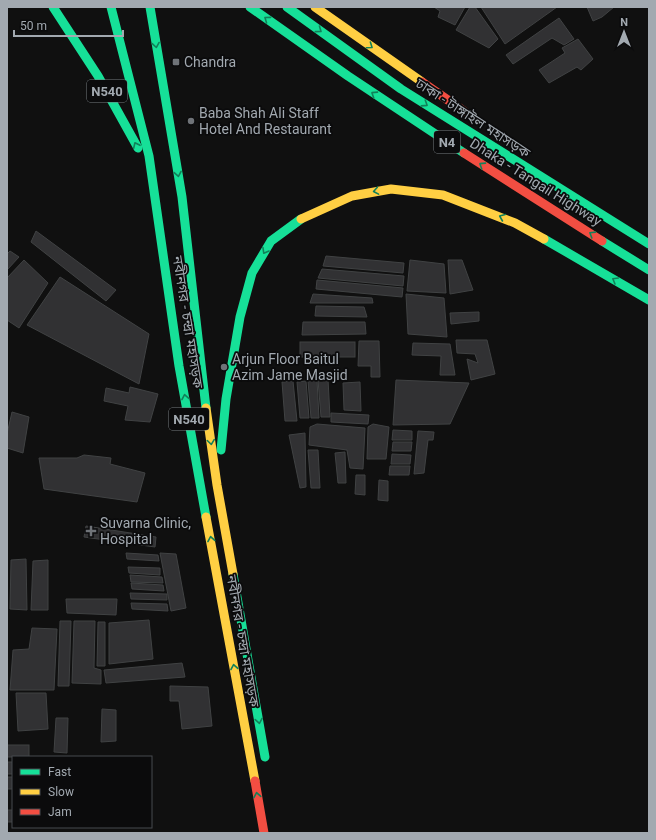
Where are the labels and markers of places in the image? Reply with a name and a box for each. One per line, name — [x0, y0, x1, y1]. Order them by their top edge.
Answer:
place label: Chandra — [184, 54, 236, 70]
marker: Chandra — [171, 57, 181, 67]
place label: Baba Shah Ali Staff Hotel And Restaurant — [199, 105, 332, 137]
marker: Baba Shah Ali Staff Hotel And Restaurant — [186, 116, 196, 126]
place label: Arjun Floor Baitul Azim Jame Masjid — [232, 351, 348, 383]
marker: Arjun Floor Baitul Azim Jame Masjid — [219, 362, 229, 372]
place label: Suvarna Clinic, Hospital — [100, 515, 191, 547]
marker: Suvarna Clinic, Hospital — [85, 525, 97, 537]

